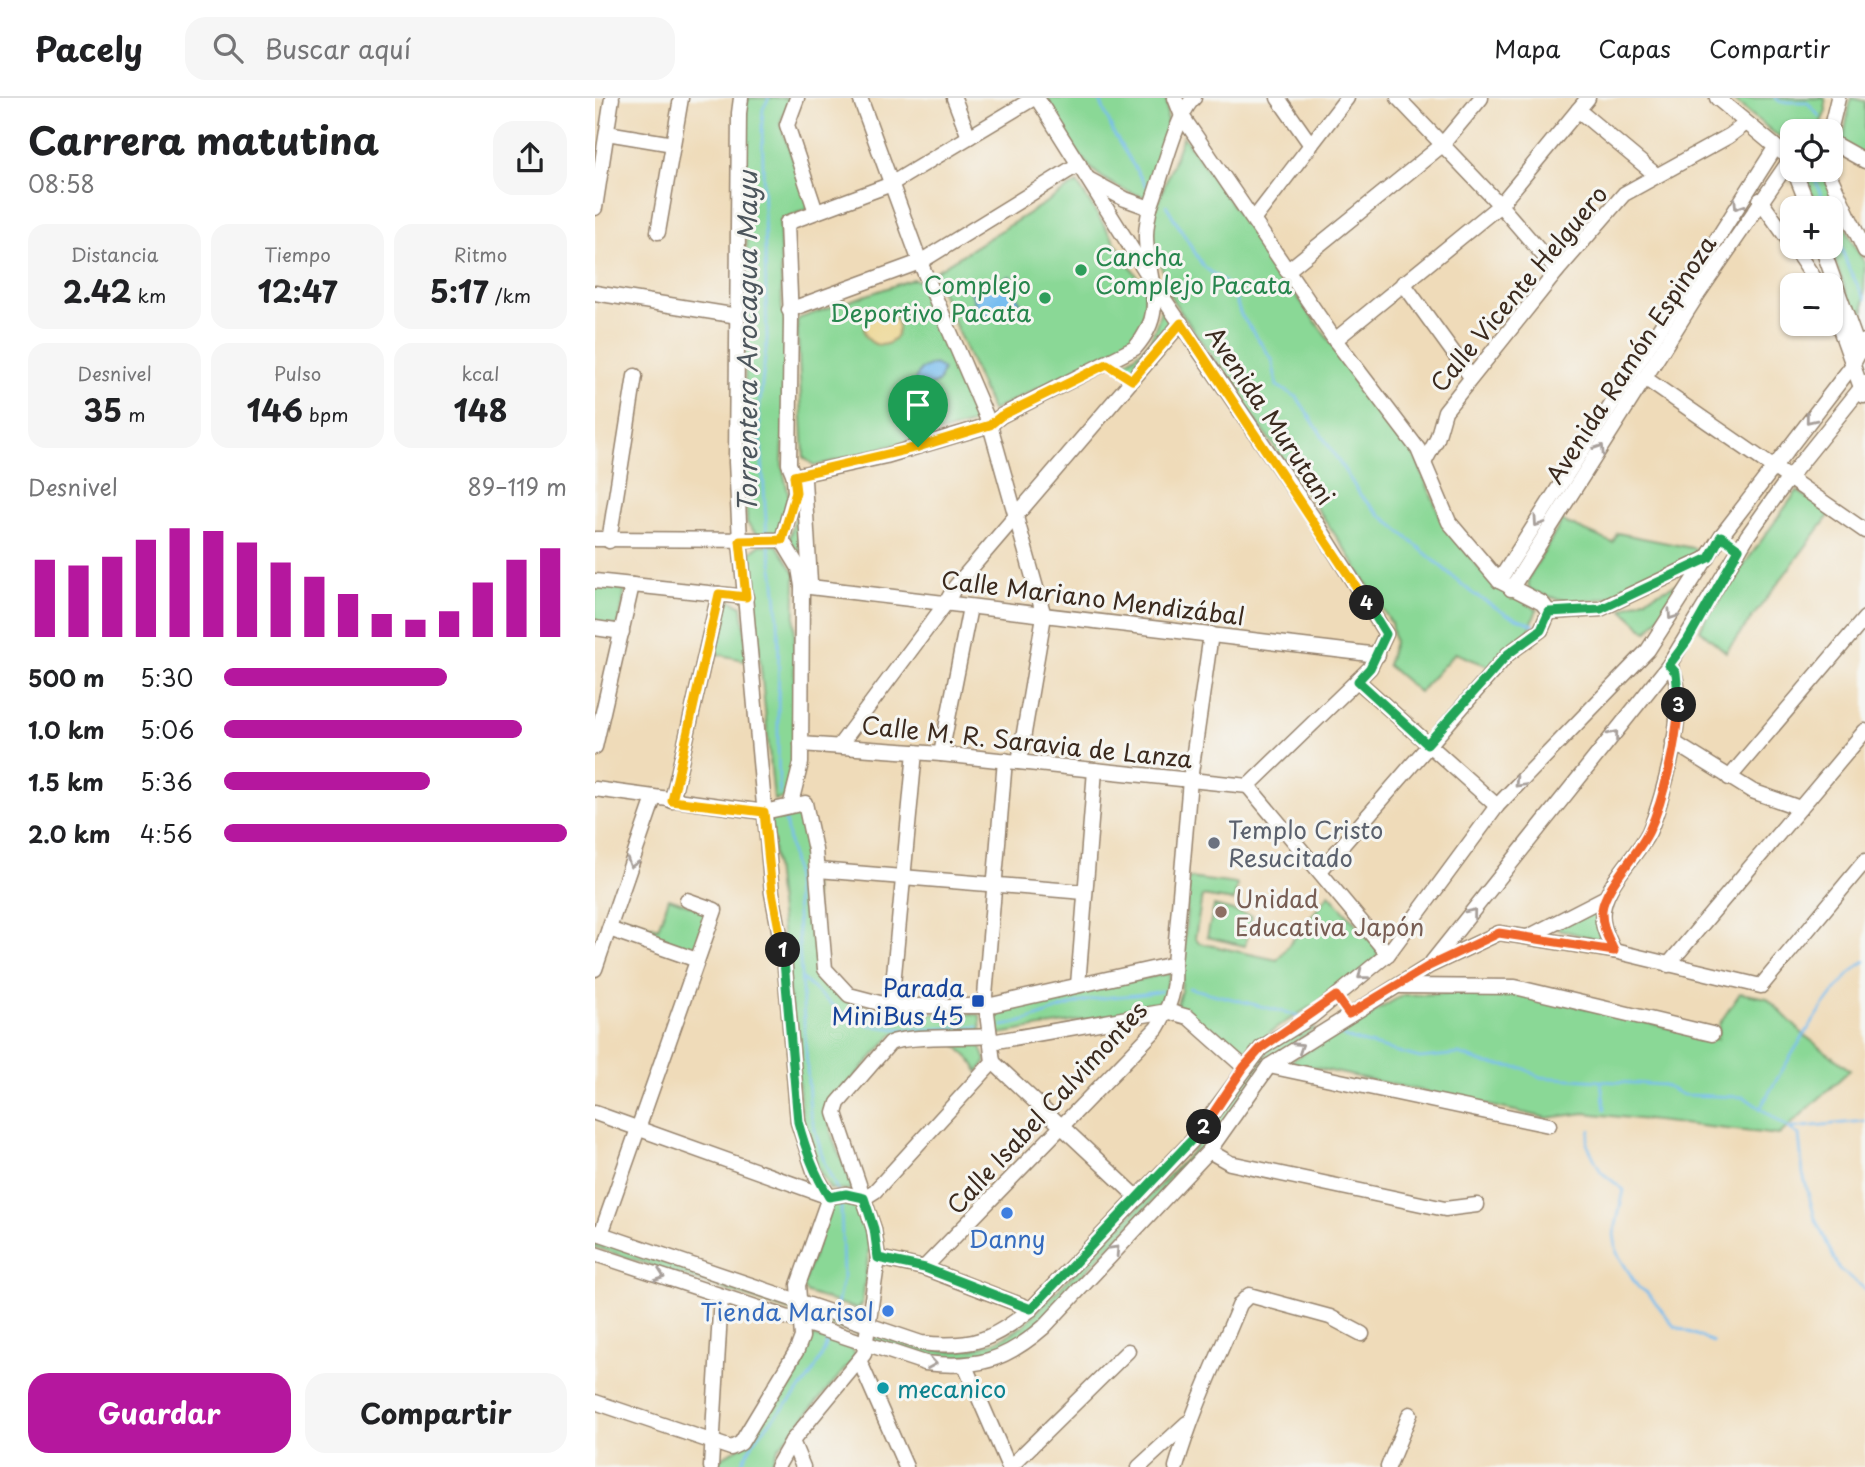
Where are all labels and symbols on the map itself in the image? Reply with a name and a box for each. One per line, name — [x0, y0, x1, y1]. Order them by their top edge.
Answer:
water label: Torrentera Arocagua Mayu — [727, 169, 766, 513]
street label: Calle Vicente Helguero — [1421, 177, 1615, 399]
one-way arrow — [1734, 197, 1746, 210]
street label: Avenida Ramón Espinoza — [1536, 228, 1724, 490]
place label: Cancha Complejo Pacata — [1095, 238, 1292, 302]
marker: Cancha Complejo Pacata — [1073, 262, 1089, 278]
place label: Complejo Deportivo Pacata — [830, 266, 1031, 330]
marker: Complejo Deportivo Pacata — [1037, 290, 1053, 306]
street label: Avenida Murutani — [1198, 319, 1344, 511]
pin — [888, 375, 948, 447]
one-way arrow — [1805, 412, 1818, 424]
one-way arrow — [1592, 444, 1605, 457]
one-way arrow — [1534, 514, 1546, 527]
street label: Calle Mariano Mendizábal — [939, 561, 1247, 633]
pin: 4 — [1349, 586, 1385, 620]
one-way arrow — [1667, 607, 1680, 620]
pin: 3 — [1661, 688, 1697, 722]
street label: Calle M. R. Saravia de Lanza — [860, 706, 1194, 776]
one-way arrow — [1606, 730, 1618, 743]
one-way arrow — [1515, 774, 1527, 787]
place label: Templo Cristo Resucitado — [1228, 811, 1383, 875]
marker: Templo Cristo Resucitado — [1206, 835, 1222, 851]
one-way arrow — [626, 856, 640, 868]
place label: Unidad Educativa Japón — [1235, 880, 1424, 944]
marker: Unidad Educativa Japón — [1213, 904, 1229, 920]
one-way arrow — [1464, 908, 1477, 920]
pin: 1 — [765, 932, 801, 968]
one-way arrow — [1358, 967, 1371, 979]
place label: Parada MiniBus 45 — [832, 969, 964, 1033]
street label: Calle Isabel Calvimontes — [937, 992, 1155, 1222]
marker: Parada MiniBus 45 — [970, 993, 986, 1009]
one-way arrow — [1291, 1042, 1304, 1055]
pin: 2 — [1187, 1110, 1221, 1144]
marker: Danny — [999, 1205, 1015, 1221]
place label: Danny — [968, 1220, 1046, 1256]
one-way arrow — [1106, 1246, 1119, 1259]
one-way arrow — [653, 1268, 665, 1282]
place label: Tienda Marisol — [700, 1293, 874, 1329]
marker: Tienda Marisol — [880, 1303, 896, 1319]
one-way arrow — [926, 1355, 938, 1370]
place label: mecanico — [897, 1370, 1006, 1406]
marker: mecanico — [875, 1380, 891, 1396]

